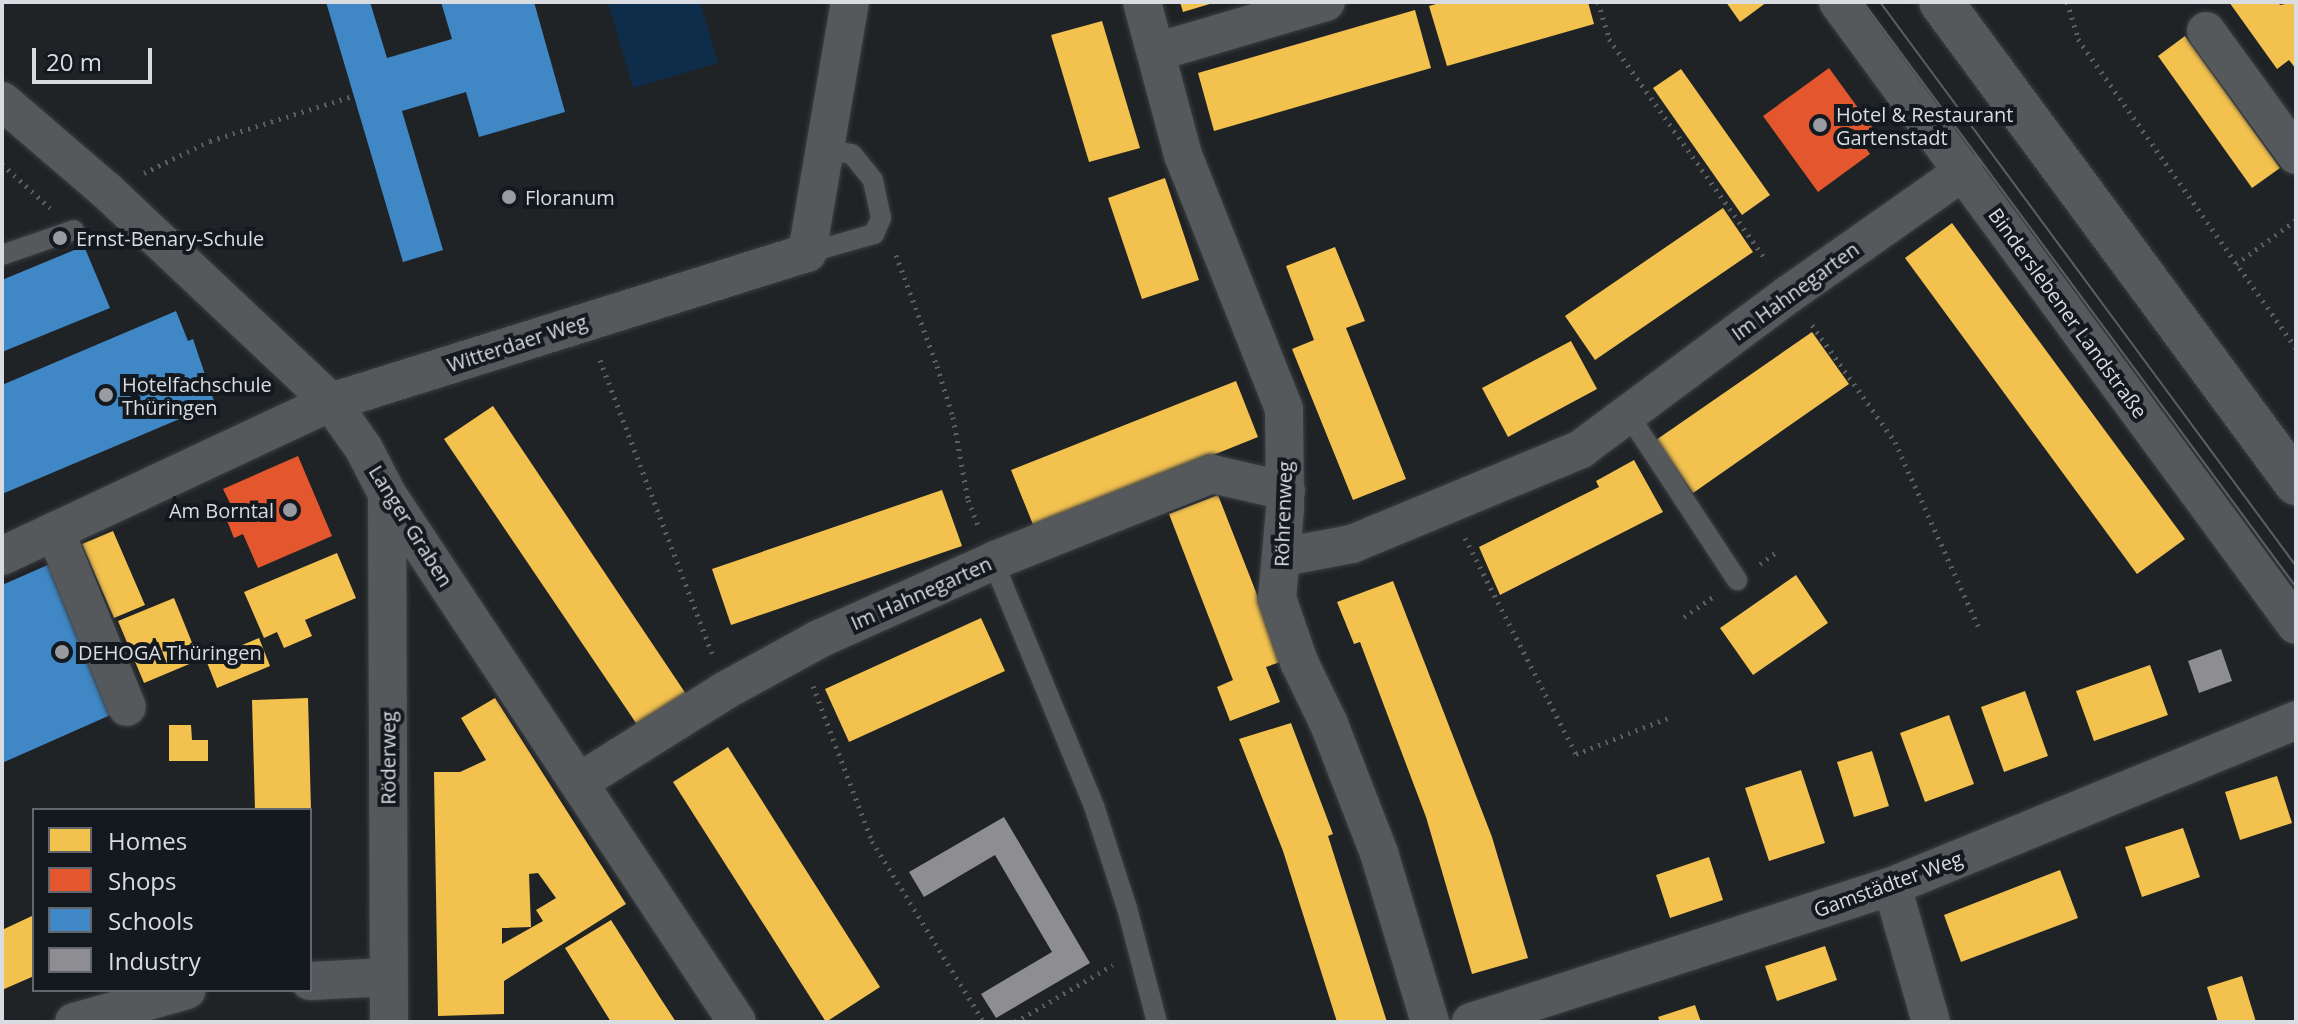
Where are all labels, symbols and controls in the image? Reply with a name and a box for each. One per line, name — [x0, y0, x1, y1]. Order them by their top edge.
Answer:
scale bar — [36, 32, 156, 82]
text: 20 m — [46, 45, 102, 78]
place label: Hotel & Restaurant Gartenstadt — [1836, 102, 2013, 149]
marker: Hotel & Restaurant Gartenstadt — [1811, 116, 1829, 134]
place label: Floranum — [525, 185, 615, 209]
marker: Floranum — [500, 188, 518, 206]
street label: Binderslebener Landstraße — [1984, 203, 2152, 423]
place label: Ernst-Benary-Schule — [76, 226, 264, 250]
marker: Ernst-Benary-Schule — [51, 229, 69, 247]
street label: Im Hahnegarten — [1727, 237, 1863, 345]
street label: Witterdaer Weg — [444, 309, 590, 377]
place label: Hotelfachschule Thüringen — [122, 372, 272, 419]
marker: Hotelfachschule Thüringen — [97, 386, 115, 404]
street label: Langer Graben — [364, 461, 458, 591]
street label: Röhrenweg — [1269, 461, 1297, 567]
place label: Am Borntal — [169, 498, 274, 522]
marker: Am Borntal — [281, 501, 299, 519]
street label: Im Hahnegarten — [847, 551, 995, 635]
place label: DEHOGA Thüringen — [78, 640, 262, 664]
marker: DEHOGA Thüringen — [53, 643, 71, 661]
street label: Röderweg — [376, 711, 400, 805]
legend — [32, 808, 312, 992]
text: Homes — [108, 824, 187, 857]
street label: Gamstädter Weg — [1810, 846, 1966, 922]
text: Shops — [108, 864, 176, 897]
text: Schools — [108, 904, 194, 937]
text: Industry — [108, 944, 201, 977]

